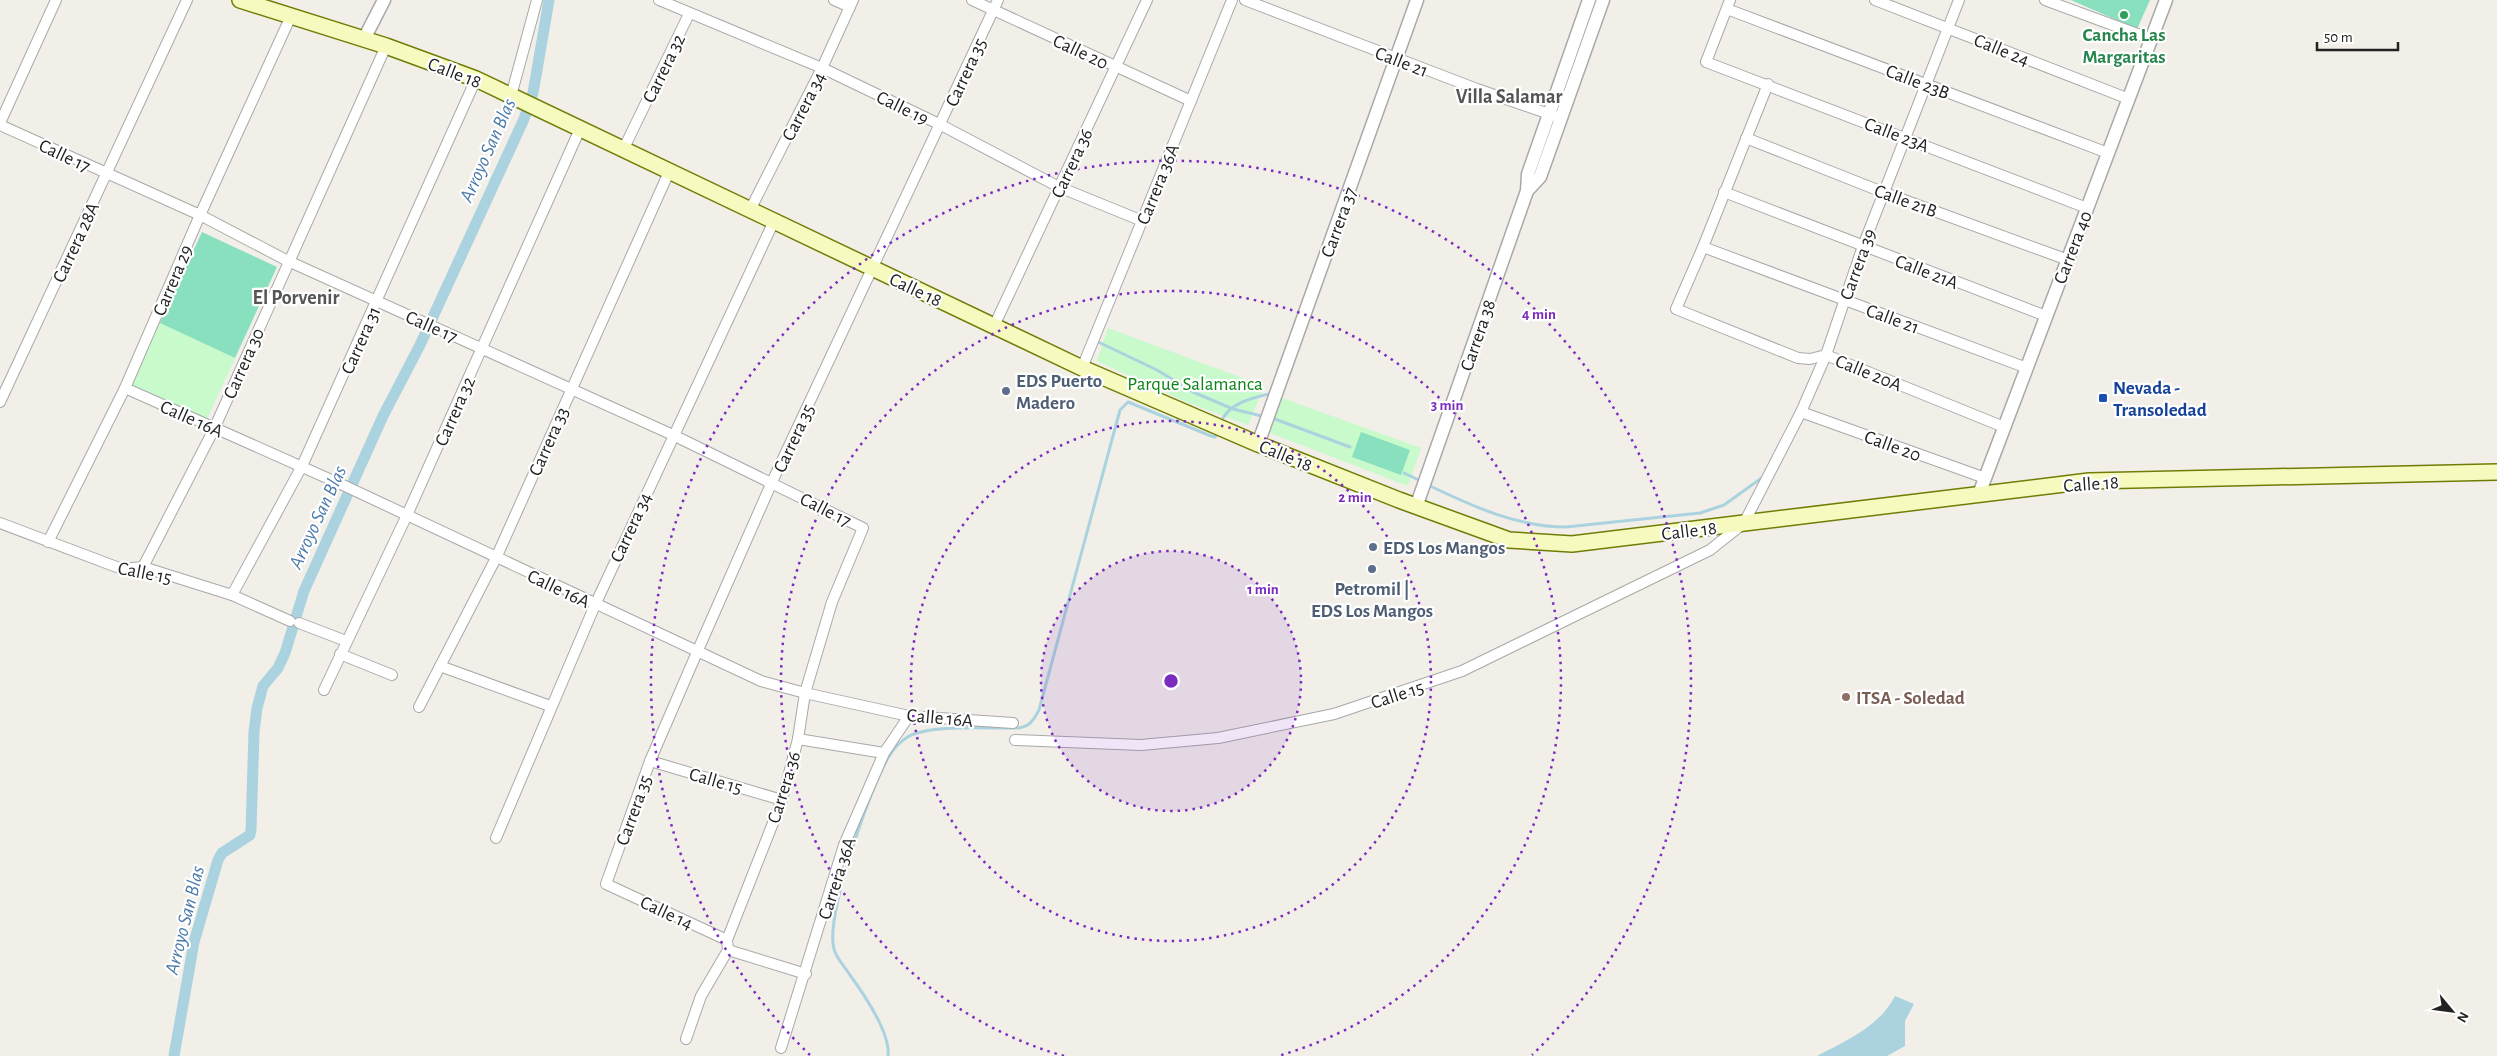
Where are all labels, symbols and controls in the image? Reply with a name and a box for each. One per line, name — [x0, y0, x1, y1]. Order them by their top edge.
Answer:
marker: Cancha Las Margaritas — [2118, 9, 2130, 21]
scale bar — [2317, 20, 2398, 52]
place label: Cancha Las Margaritas — [2082, 26, 2166, 67]
text: 50 m — [2324, 30, 2353, 45]
street label: Carrera 32 — [640, 31, 689, 106]
street label: Calle 20 — [1050, 31, 1111, 73]
street label: Calle 24 — [1971, 31, 2032, 70]
street label: Carrera 35 — [942, 35, 990, 110]
street label: Calle 21 — [1372, 44, 1431, 81]
street label: Calle 18 — [425, 55, 484, 92]
street label: Calle 23B — [1883, 62, 1952, 103]
street label: Carrera 34 — [779, 69, 830, 144]
district label: Villa Salamar — [1456, 87, 1562, 107]
street label: Calle 19 — [873, 88, 931, 129]
water label: Arroyo San Blas — [456, 95, 520, 206]
street label: Calle 23A — [1862, 114, 1931, 156]
street label: Carrera 36 — [1048, 126, 1097, 201]
street label: Calle 17 — [36, 136, 93, 176]
street label: Carrera 36A — [1134, 142, 1183, 228]
street label: Calle 21B — [1872, 181, 1939, 222]
street label: Carrera 37 — [1318, 185, 1361, 260]
street label: Carrera 28A — [50, 200, 103, 286]
street label: Carrera 40 — [2051, 208, 2096, 287]
street label: Carrera 39 — [1837, 226, 1880, 303]
street label: Carrera 29 — [150, 242, 197, 319]
street label: Calle 21A — [1892, 252, 1961, 293]
street label: Calle 18 — [886, 270, 945, 311]
district label: El Porvenir — [253, 288, 339, 308]
street label: Carrera 38 — [1457, 297, 1499, 374]
street label: Calle 21 — [1863, 301, 1922, 338]
street label: Carrera 31 — [338, 304, 385, 377]
text: 4 min — [1522, 307, 1556, 322]
street label: Calle 17 — [403, 308, 460, 347]
street label: Carrera 30 — [220, 325, 268, 402]
street label: Calle 20A — [1833, 352, 1904, 395]
place label: EDS Puerto Madero — [1016, 372, 1102, 413]
street label: Carrera 32 — [432, 374, 479, 449]
park label: Parque Salamanca — [1127, 375, 1263, 394]
place label: Nevada - Transoledad — [2113, 379, 2207, 420]
marker: EDS Puerto Madero — [1000, 385, 1012, 397]
marker: Nevada - Transoledad — [2097, 392, 2109, 404]
street label: Calle 16A — [157, 397, 226, 442]
text: 3 min — [1431, 398, 1463, 413]
street label: Carrera 35 — [770, 401, 818, 476]
street label: Carrera 33 — [526, 404, 573, 479]
street label: Calle 20 — [1862, 427, 1923, 465]
street label: Calle 18 — [1256, 437, 1315, 476]
water label: Arroyo San Blas — [285, 462, 351, 573]
street label: Calle 18 — [2063, 473, 2119, 496]
street label: Carrera 34 — [607, 490, 656, 565]
street label: Calle 17 — [797, 490, 854, 531]
text: 2 min — [1338, 490, 1372, 505]
street label: Calle 18 — [1660, 519, 1718, 544]
place label: EDS Los Mangos — [1383, 539, 1505, 558]
marker: EDS Los Mangos — [1367, 541, 1379, 553]
street label: Calle 15 — [116, 559, 173, 588]
marker: Petromil | EDS Los Mangos — [1366, 563, 1378, 575]
street label: Calle 16A — [524, 567, 592, 612]
place label: Petromil | EDS Los Mangos — [1311, 579, 1433, 621]
text: 1 min — [1247, 582, 1279, 597]
centre of rings — [1162, 672, 1180, 690]
street label: Calle 15 — [1369, 678, 1426, 713]
place label: ITSA - Soledad — [1856, 689, 1965, 708]
marker: ITSA - Soledad — [1840, 691, 1852, 703]
street label: Calle 16A — [906, 706, 974, 731]
street label: Carrera 36 — [765, 749, 804, 826]
street label: Calle 15 — [687, 765, 744, 798]
street label: Carrera 35 — [613, 773, 656, 848]
street label: Carrera 36A — [815, 835, 860, 922]
water label: Arroyo San Blas — [162, 863, 208, 977]
street label: Calle 14 — [637, 893, 696, 934]
north arrow — [2427, 986, 2477, 1036]
text: N — [2454, 1009, 2471, 1024]

